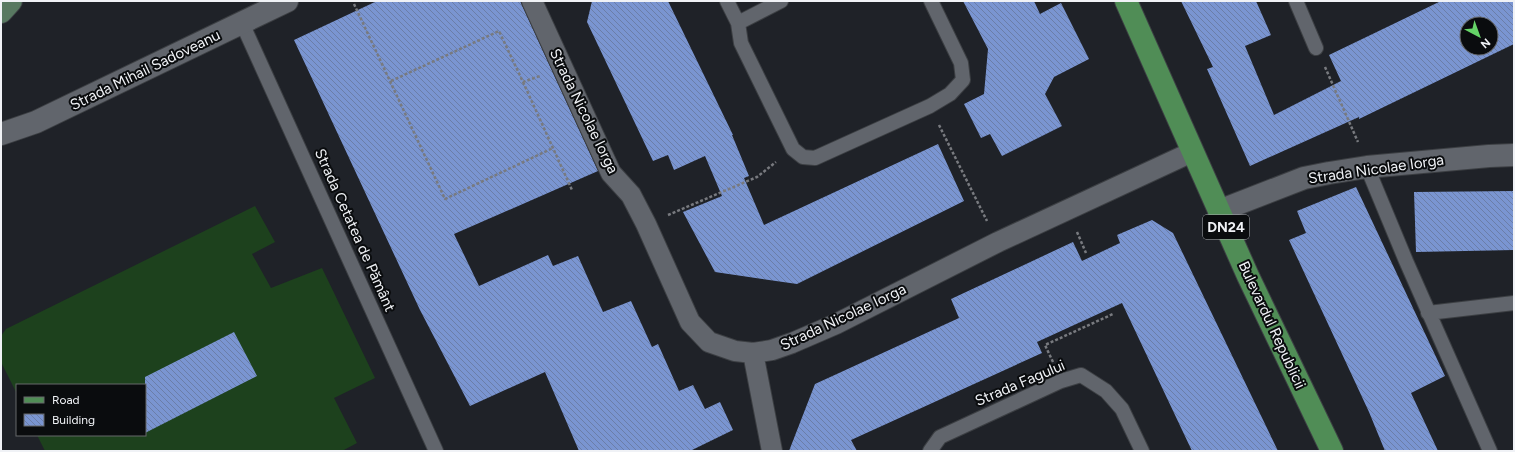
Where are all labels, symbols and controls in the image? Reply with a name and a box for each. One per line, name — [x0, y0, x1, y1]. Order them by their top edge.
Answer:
north arrow — [1459, 16, 1499, 56]
street label: Strada Mihail Sadoveanu — [67, 26, 223, 114]
text: N — [1478, 35, 1493, 51]
street label: Strada Nicolae Iorga — [546, 46, 622, 176]
street label: Strada Cetatea de Pământ — [311, 146, 399, 315]
street label: Strada Nicolae Iorga — [1307, 151, 1445, 187]
road number: DN24 — [1203, 215, 1249, 239]
street label: Bulevardul Republicii — [1235, 258, 1309, 392]
street label: Strada Nicolae Iorga — [777, 280, 909, 354]
street label: Strada Fagului — [972, 356, 1068, 410]
legend — [16, 384, 146, 436]
text: Road — [52, 393, 80, 407]
text: Building — [52, 413, 95, 427]

